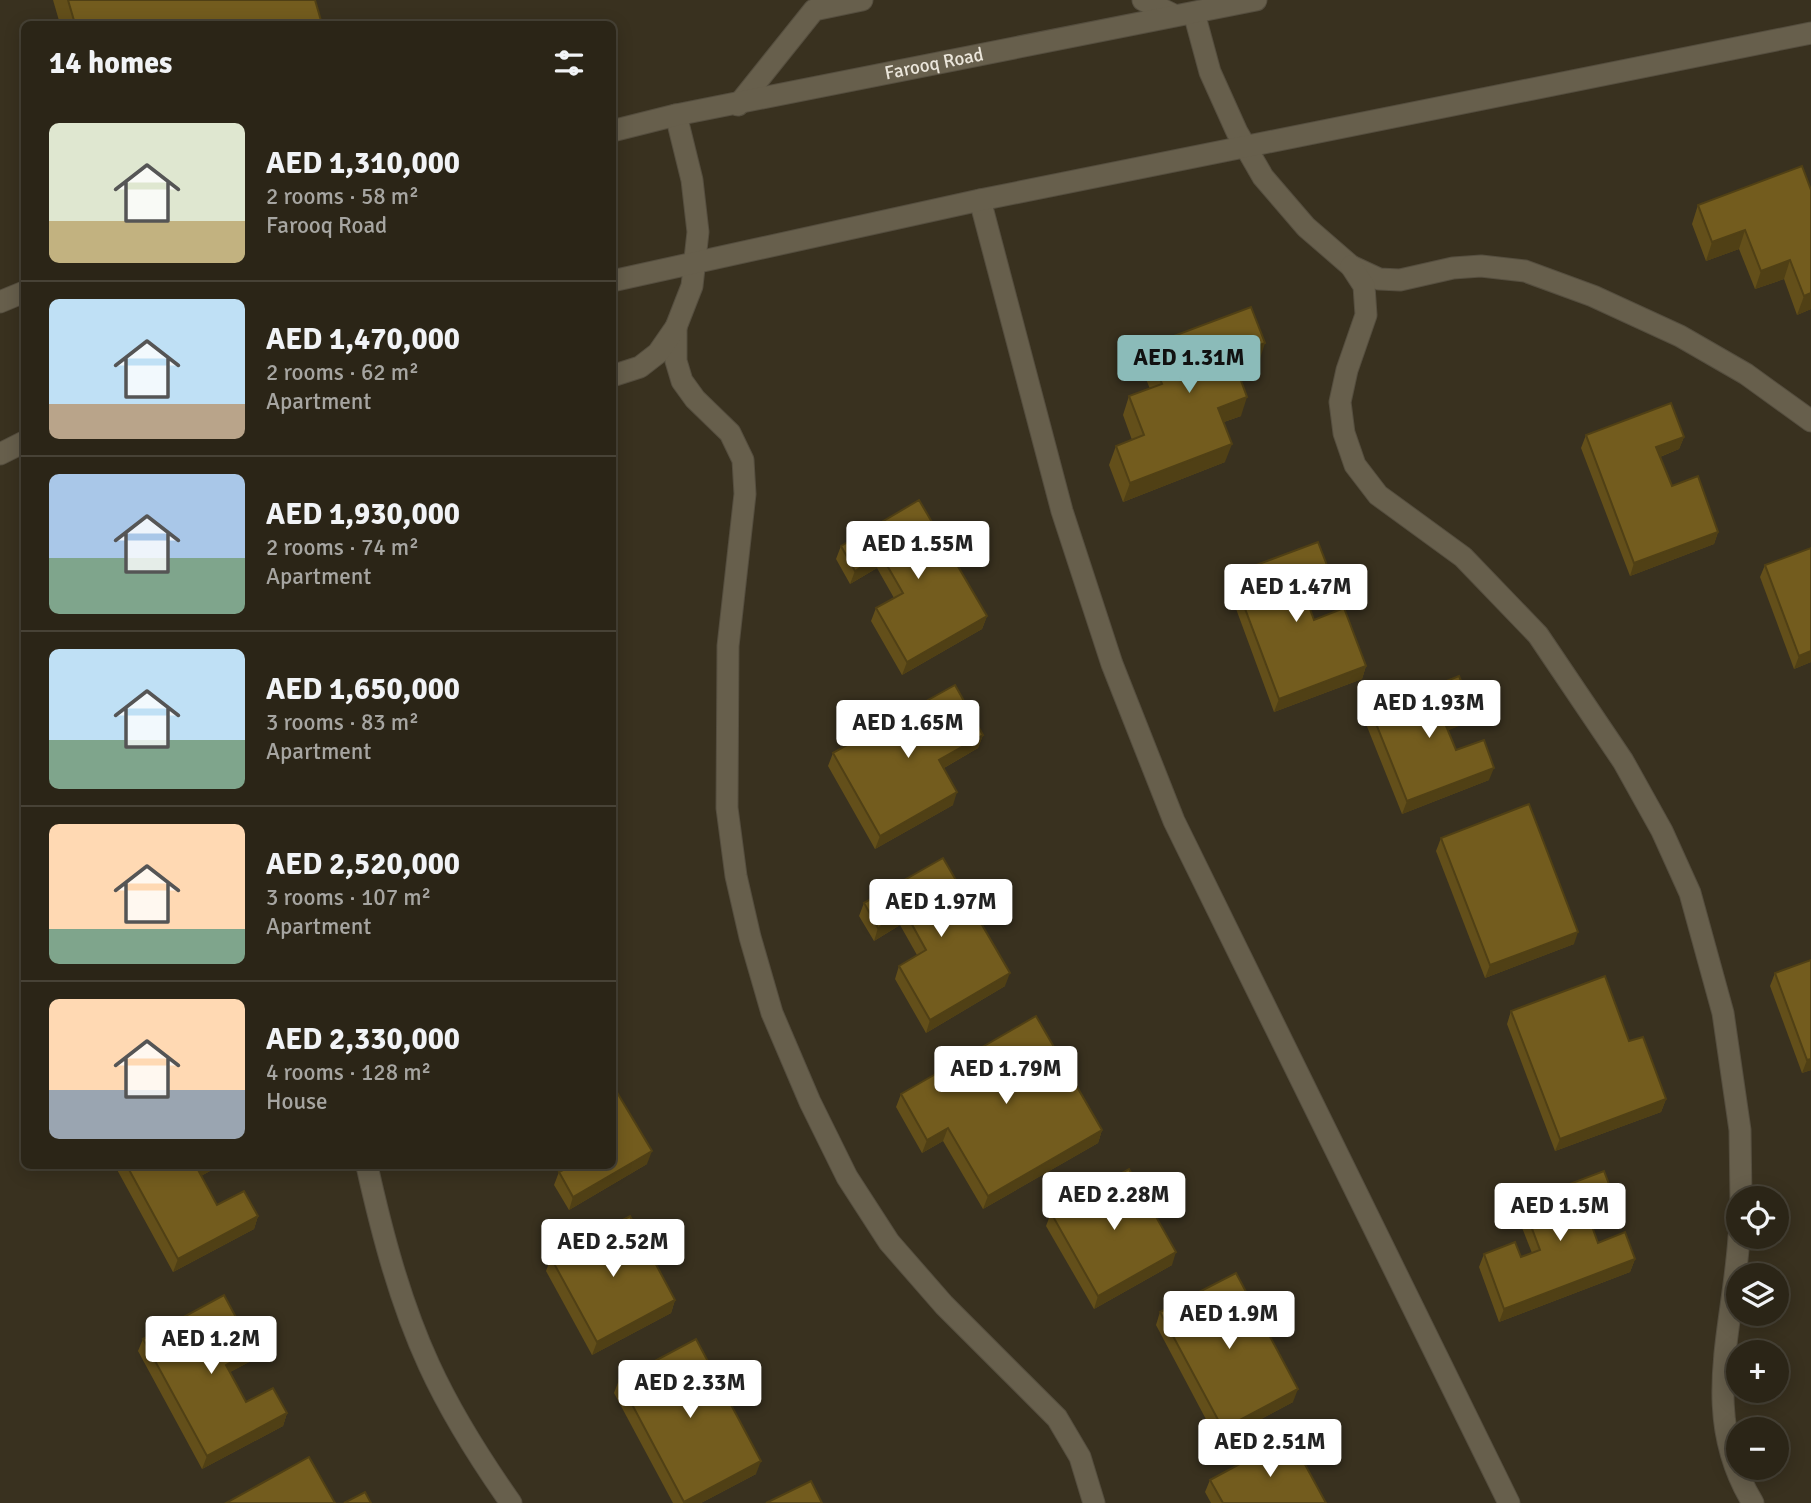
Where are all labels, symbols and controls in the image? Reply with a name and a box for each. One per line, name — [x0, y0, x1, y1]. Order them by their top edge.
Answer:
street label: Farooq Road — [882, 42, 986, 85]
icon: filters — [550, 44, 588, 82]
text: 14 homes — [49, 45, 172, 82]
text: AED 1,310,000 — [266, 145, 460, 182]
icon: home — [105, 151, 189, 235]
text: 2 rooms · 58 m² — [266, 182, 419, 211]
text: Farooq Road — [266, 211, 387, 240]
text: AED 1,470,000 — [266, 321, 460, 358]
icon: home — [105, 327, 189, 411]
pin: AED 1.31M — [1109, 336, 1269, 395]
text: AED 1.31M — [1133, 343, 1245, 372]
text: 2 rooms · 62 m² — [266, 358, 419, 387]
text: Apartment — [266, 387, 371, 416]
text: AED 1,930,000 — [266, 496, 460, 533]
icon: home — [105, 502, 189, 586]
pin: AED 1.55M — [838, 522, 998, 581]
text: AED 1.55M — [862, 529, 974, 558]
text: 2 rooms · 74 m² — [266, 533, 419, 562]
text: Apartment — [266, 562, 371, 591]
pin: AED 1.47M — [1216, 564, 1376, 624]
text: AED 1.47M — [1240, 572, 1352, 601]
text: AED 1,650,000 — [266, 671, 460, 708]
icon: home — [105, 677, 189, 761]
pin: AED 1.93M — [1349, 680, 1509, 740]
text: AED 1.93M — [1373, 688, 1485, 717]
pin: AED 1.65M — [828, 700, 988, 760]
text: 3 rooms · 83 m² — [266, 708, 419, 737]
text: AED 1.65M — [852, 708, 964, 737]
text: Apartment — [266, 737, 371, 766]
text: AED 2,520,000 — [266, 846, 460, 883]
icon: home — [105, 852, 189, 936]
pin: AED 1.97M — [861, 880, 1021, 939]
text: 3 rooms · 107 m² — [266, 883, 431, 912]
text: AED 1.97M — [885, 887, 997, 916]
text: Apartment — [266, 912, 371, 941]
text: AED 2,330,000 — [266, 1021, 460, 1058]
icon: home — [105, 1027, 189, 1111]
pin: AED 1.79M — [926, 1046, 1086, 1106]
text: AED 1.79M — [950, 1054, 1062, 1083]
text: 4 rooms · 128 m² — [266, 1058, 431, 1087]
text: House — [266, 1087, 328, 1116]
pin: AED 2.28M — [1034, 1172, 1194, 1232]
text: AED 2.28M — [1058, 1180, 1170, 1209]
pin: AED 1.5M — [1488, 1184, 1632, 1243]
map controls — [1726, 1186, 1789, 1480]
button: locate — [1726, 1186, 1789, 1249]
text: AED 1.5M — [1511, 1191, 1609, 1220]
pin: AED 2.52M — [533, 1220, 693, 1279]
text: AED 2.52M — [557, 1227, 669, 1256]
button: layers — [1726, 1263, 1789, 1326]
pin: AED 1.9M — [1157, 1292, 1301, 1351]
text: AED 1.9M — [1180, 1299, 1278, 1328]
pin: AED 1.2M — [139, 1316, 283, 1376]
text: AED 1.2M — [162, 1324, 260, 1353]
button: + — [1726, 1340, 1789, 1403]
pin: AED 2.33M — [610, 1360, 770, 1420]
text: AED 2.33M — [634, 1368, 746, 1397]
button: − — [1726, 1417, 1789, 1480]
pin: AED 2.51M — [1190, 1420, 1350, 1479]
text: AED 2.51M — [1214, 1427, 1326, 1456]

